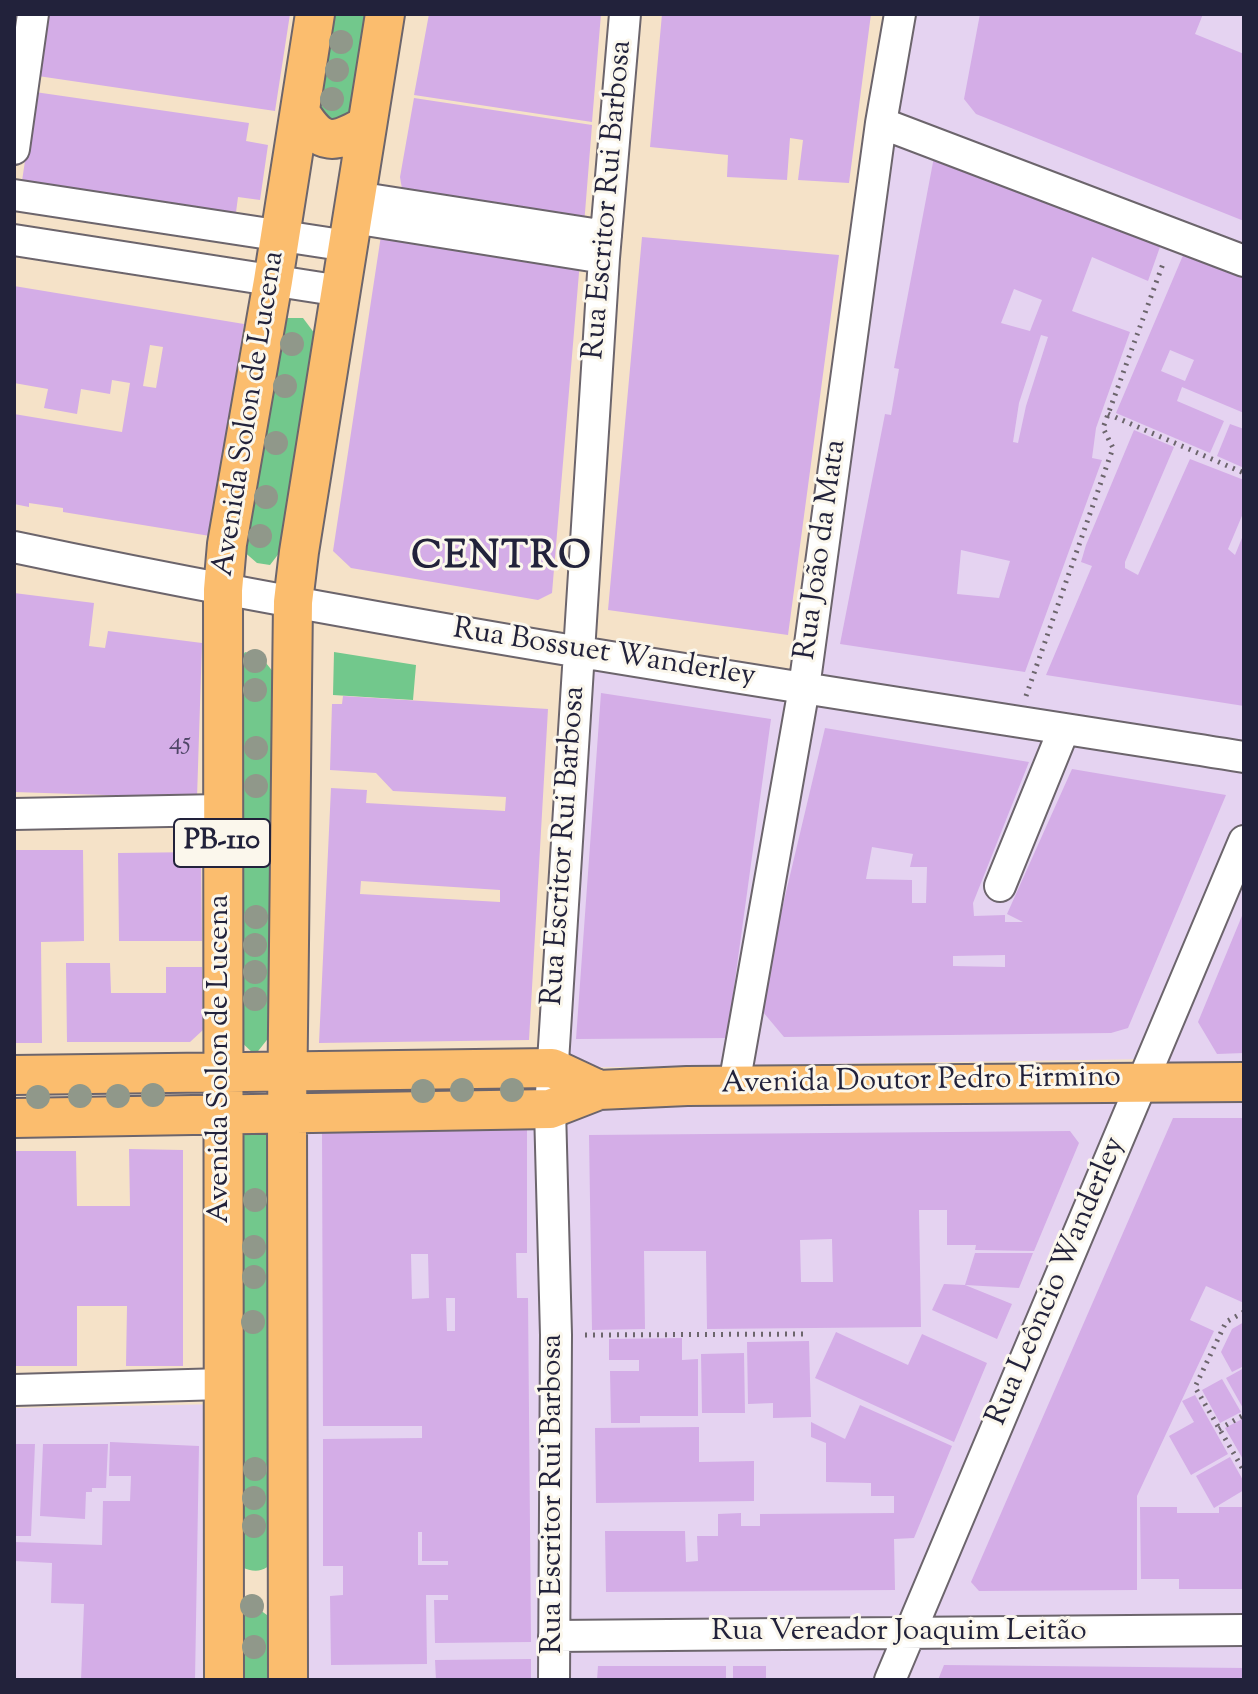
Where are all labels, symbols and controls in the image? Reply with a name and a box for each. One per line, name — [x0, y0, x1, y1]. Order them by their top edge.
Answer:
street label: Rua Escritor Rui Barbosa — [578, 39, 642, 361]
street label: Avenida Solon de Lucena — [207, 249, 295, 579]
street label: Rua João da Mata — [790, 438, 856, 662]
district label: CENTRO — [411, 538, 593, 584]
street label: Rua Bossuet Wanderley — [450, 613, 758, 697]
street label: Rua Escritor Rui Barbosa — [537, 685, 595, 1007]
house number: 45 — [169, 729, 191, 761]
road number: PB-110 — [174, 819, 270, 867]
street label: Avenida Solon de Lucena — [204, 894, 240, 1224]
street label: Avenida Doutor Pedro Firmino — [721, 1062, 1121, 1104]
street label: Rua Leôncio Wanderley — [981, 1132, 1135, 1432]
street label: Rua Escritor Rui Barbosa — [537, 1334, 573, 1654]
street label: Rua Vereador Joaquim Leitão — [711, 1616, 1087, 1652]

